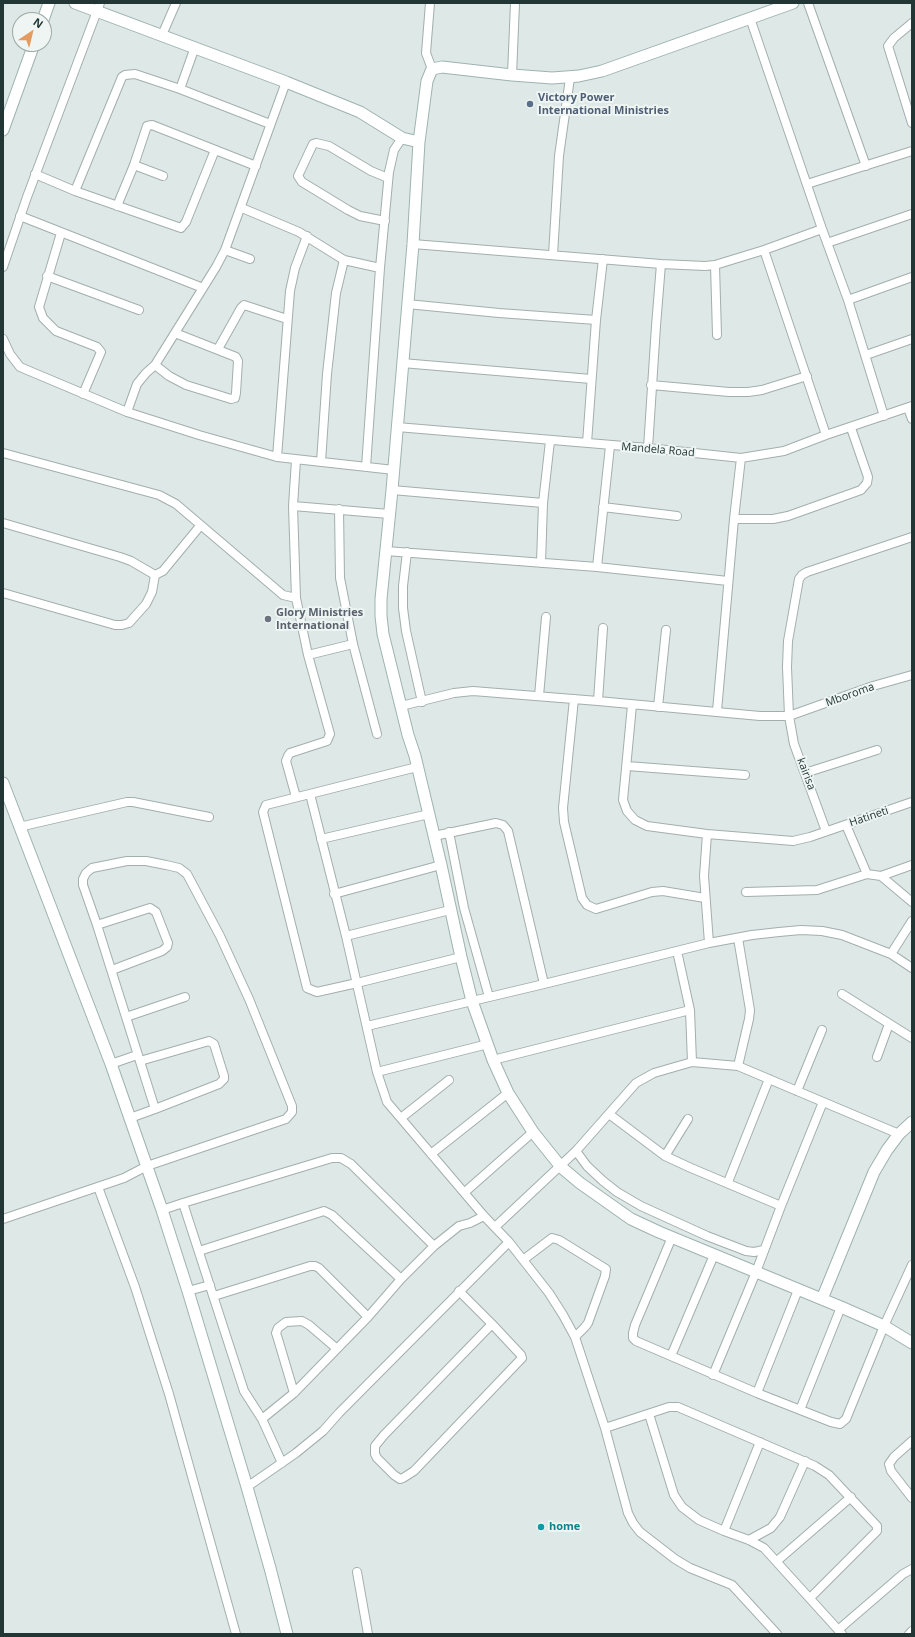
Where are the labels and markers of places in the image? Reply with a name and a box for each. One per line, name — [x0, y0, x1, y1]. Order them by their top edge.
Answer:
place label: Victory Power International Ministries — [538, 91, 669, 117]
marker: Victory Power International Ministries — [525, 99, 535, 109]
place label: Glory Ministries International — [276, 606, 363, 632]
marker: Glory Ministries International — [263, 614, 273, 624]
place label: home — [549, 1520, 580, 1534]
marker: home — [536, 1522, 546, 1532]

